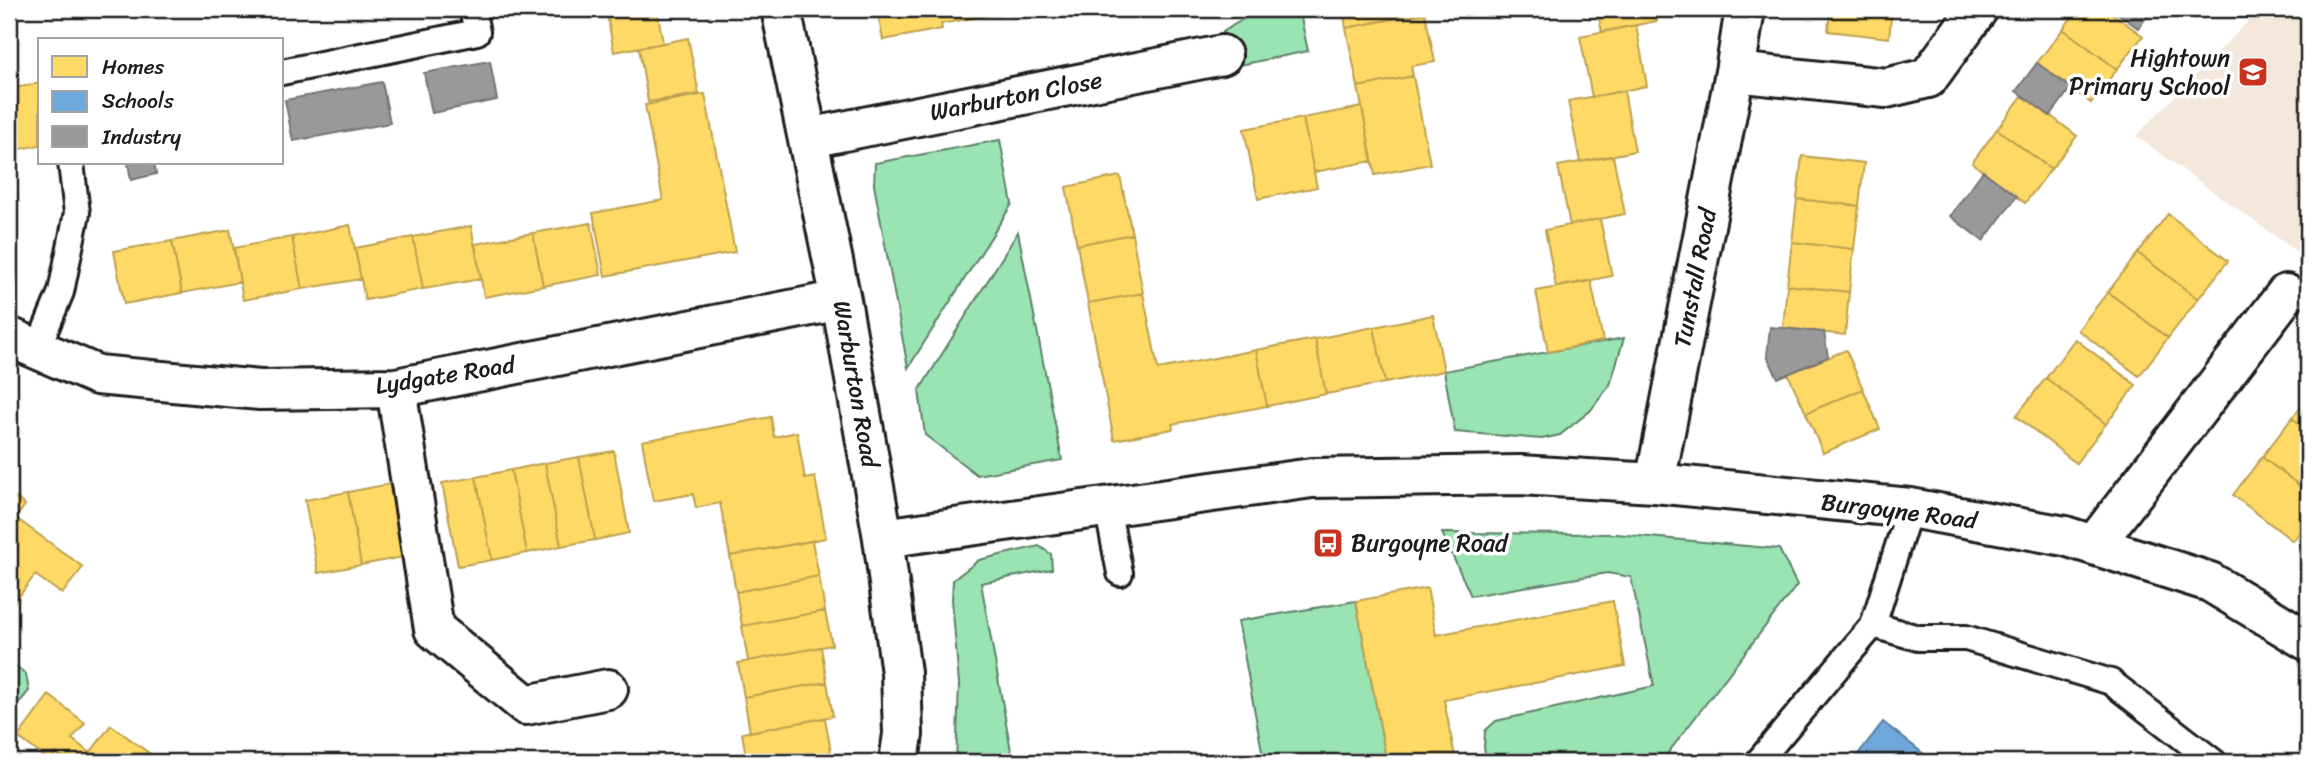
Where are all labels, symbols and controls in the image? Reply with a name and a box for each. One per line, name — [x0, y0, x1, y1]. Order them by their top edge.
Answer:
place label: Hightown Primary School — [2069, 37, 2231, 107]
legend — [38, 38, 284, 164]
text: Homes — [102, 48, 164, 86]
school or university icon: Hightown Primary School — [2236, 55, 2270, 89]
street label: Warburton Close — [926, 59, 1106, 133]
text: Schools — [102, 82, 174, 120]
text: Industry — [101, 118, 181, 156]
street label: Tunstall Road — [1661, 204, 1729, 351]
street label: Warburton Road — [821, 297, 892, 472]
street label: Lydgate Road — [372, 343, 519, 407]
street label: Burgoyne Road — [1819, 481, 1981, 542]
place label: Burgoyne Road — [1351, 522, 1509, 564]
bus stop icon: Burgoyne Road — [1311, 526, 1345, 560]

